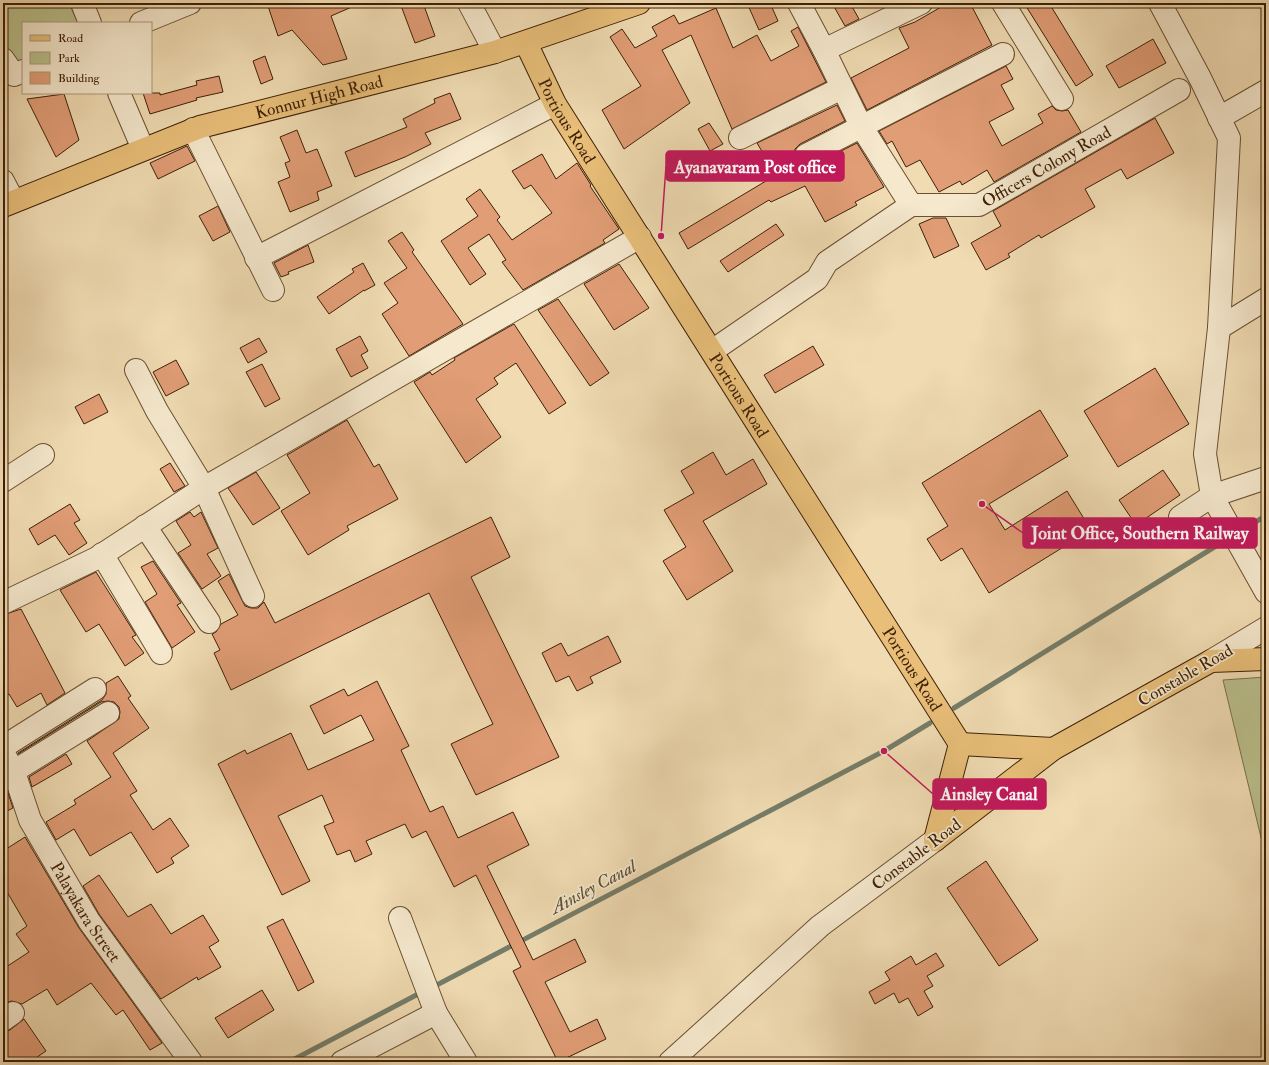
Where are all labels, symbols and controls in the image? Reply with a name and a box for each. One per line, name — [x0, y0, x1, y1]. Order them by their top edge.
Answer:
legend — [22, 22, 152, 94]
text: Road — [58, 31, 83, 46]
text: Park — [58, 51, 80, 66]
text: Building — [58, 71, 101, 86]
street label: Konnur High Road — [253, 71, 386, 124]
street label: Portious Road — [533, 75, 600, 168]
street label: Officers Colony Road — [978, 121, 1115, 212]
callout: Ayanavaram Post office — [666, 151, 844, 181]
text: Ayanavaram Post office — [673, 156, 837, 179]
street label: Portious Road — [704, 349, 774, 442]
callout: Joint Office, Southern Railway — [1023, 518, 1257, 548]
text: Joint Office, Southern Railway — [1030, 522, 1250, 545]
street label: Portious Road — [877, 623, 947, 716]
street label: Constable Road — [1134, 639, 1237, 711]
callout: Ainsley Canal — [933, 779, 1046, 809]
text: Ainsley Canal — [939, 783, 1038, 806]
street label: Constable Road — [867, 814, 966, 895]
water label: Ainsley Canal — [545, 854, 642, 921]
street label: Palayakara Street — [46, 858, 126, 967]

